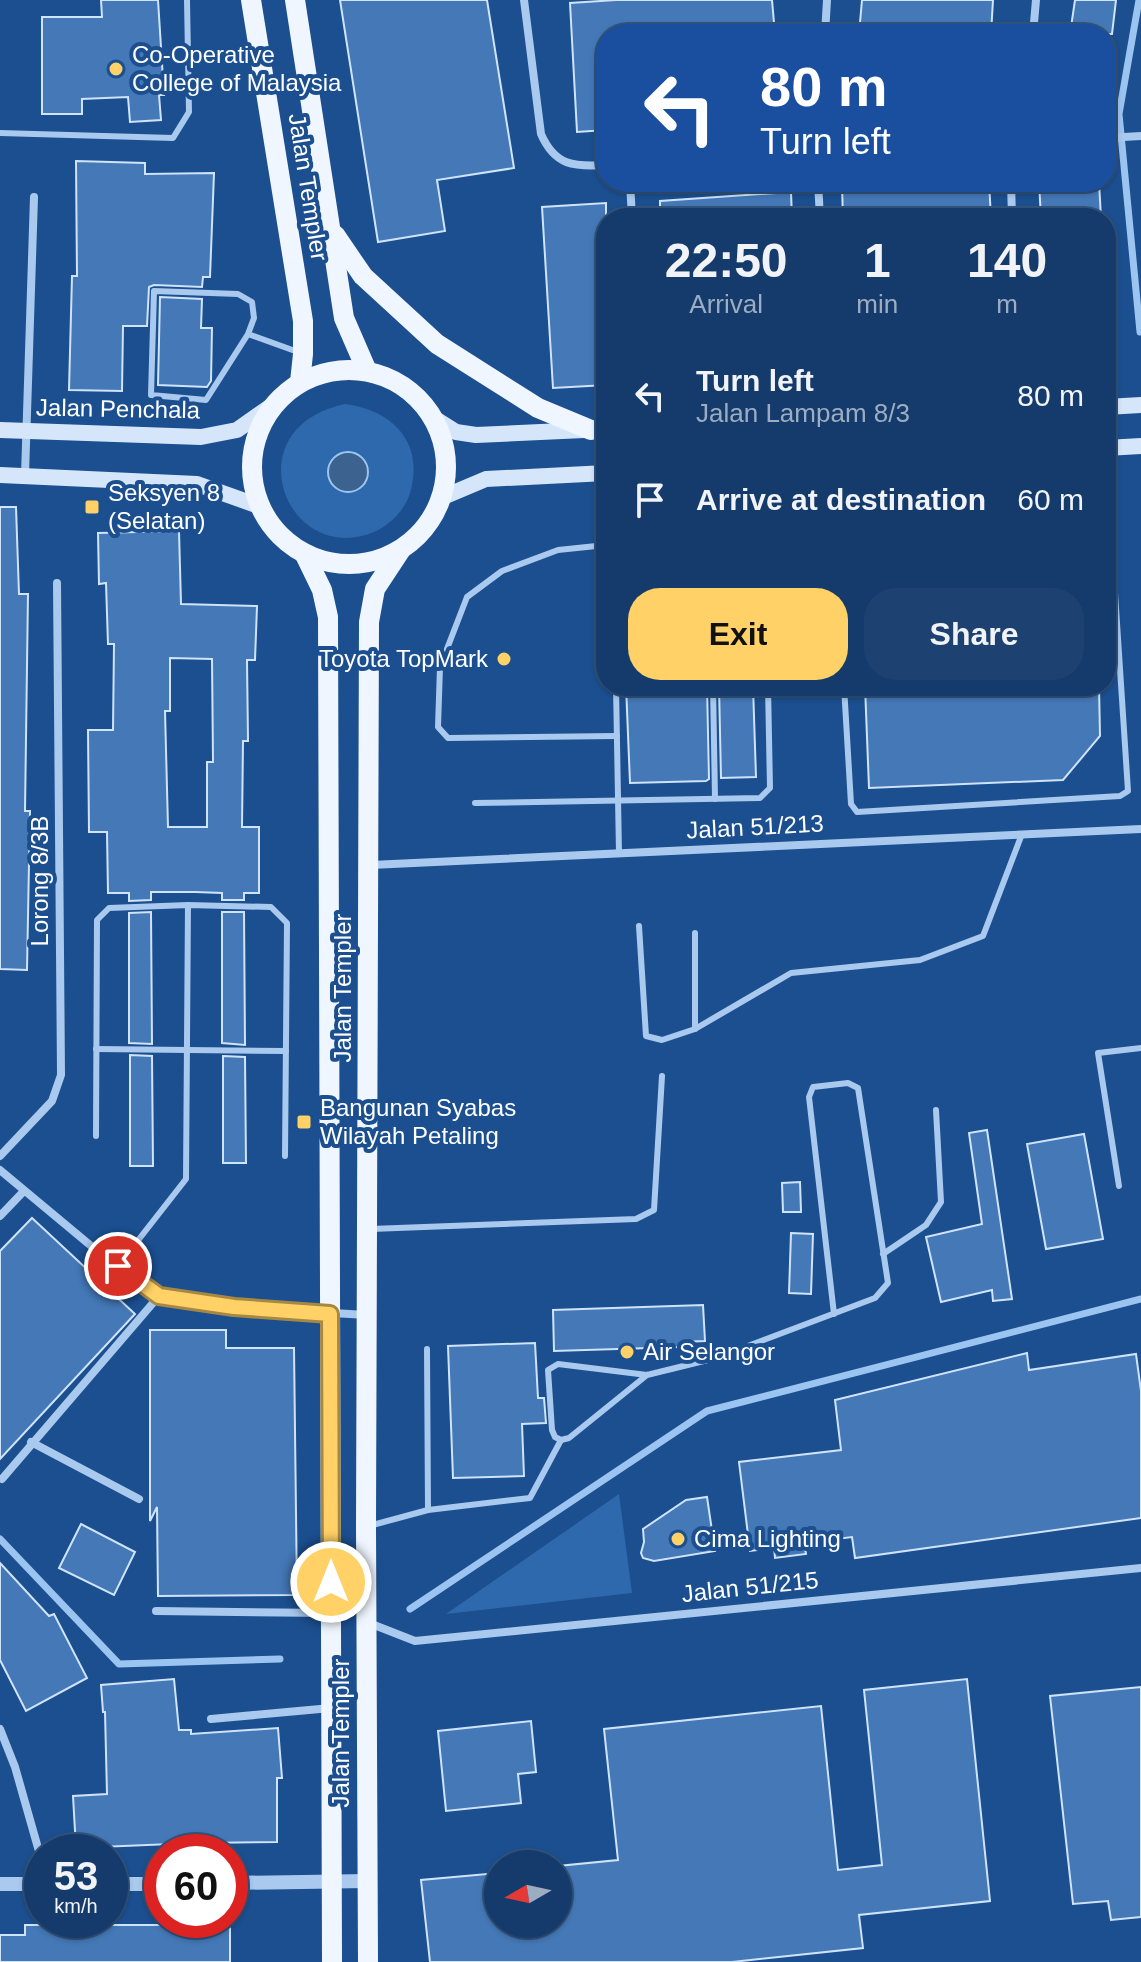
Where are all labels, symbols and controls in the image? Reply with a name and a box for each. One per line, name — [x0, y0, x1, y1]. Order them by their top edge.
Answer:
place label: Co-Operative College of Malaysia — [132, 41, 342, 96]
text: 80 m — [760, 55, 888, 118]
icon: left — [628, 56, 732, 160]
marker: Co-Operative College of Malaysia — [107, 60, 125, 78]
street label: Jalan Templer — [284, 111, 333, 263]
text: Turn left — [760, 121, 891, 162]
text: 22:50 — [665, 234, 788, 287]
text: 1 — [864, 234, 891, 287]
text: 140 — [967, 234, 1047, 287]
text: Arrival — [689, 289, 763, 319]
text: min — [856, 289, 898, 319]
text: m — [996, 289, 1018, 319]
text: Turn left — [696, 364, 814, 397]
icon: left — [628, 374, 672, 418]
text: 80 m — [1017, 379, 1084, 412]
street label: Jalan Penchala — [36, 394, 201, 423]
text: Jalan Lampam 8/3 — [696, 398, 910, 428]
icon: arrive — [628, 478, 672, 522]
place label: Seksyen 8 (Selatan) — [108, 479, 220, 534]
text: Arrive at destination — [696, 483, 986, 516]
text: 60 m — [1017, 483, 1084, 516]
marker: Seksyen 8 (Selatan) — [83, 498, 101, 516]
button: Exit — [628, 588, 848, 680]
button: Share — [864, 588, 1084, 680]
place label: Toyota TopMark — [319, 645, 489, 672]
marker: Toyota TopMark — [495, 650, 513, 668]
street label: Jalan 51/213 — [686, 809, 824, 844]
street label: Lorong 8/3B — [26, 816, 53, 946]
street label: Jalan Templer — [329, 914, 356, 1062]
place label: Bangunan Syabas Wilayah Petaling — [320, 1094, 516, 1149]
marker: Bangunan Syabas Wilayah Petaling — [295, 1113, 313, 1131]
pin — [84, 1232, 152, 1300]
icon: arrive — [96, 1244, 140, 1288]
place label: Air Selangor — [643, 1338, 775, 1365]
marker: Air Selangor — [618, 1343, 636, 1361]
place label: Cima Lighting — [694, 1525, 841, 1552]
marker: Cima Lighting — [669, 1530, 687, 1548]
position arrow — [289, 1540, 373, 1624]
street label: Jalan 51/215 — [680, 1566, 820, 1607]
street label: Jalan Templer — [327, 1659, 354, 1807]
speed limit sign: 60 — [144, 1834, 248, 1938]
north arrow — [484, 1850, 572, 1938]
map controls — [484, 1850, 572, 1938]
text: 53 — [54, 1854, 98, 1898]
text: km/h — [54, 1895, 98, 1917]

